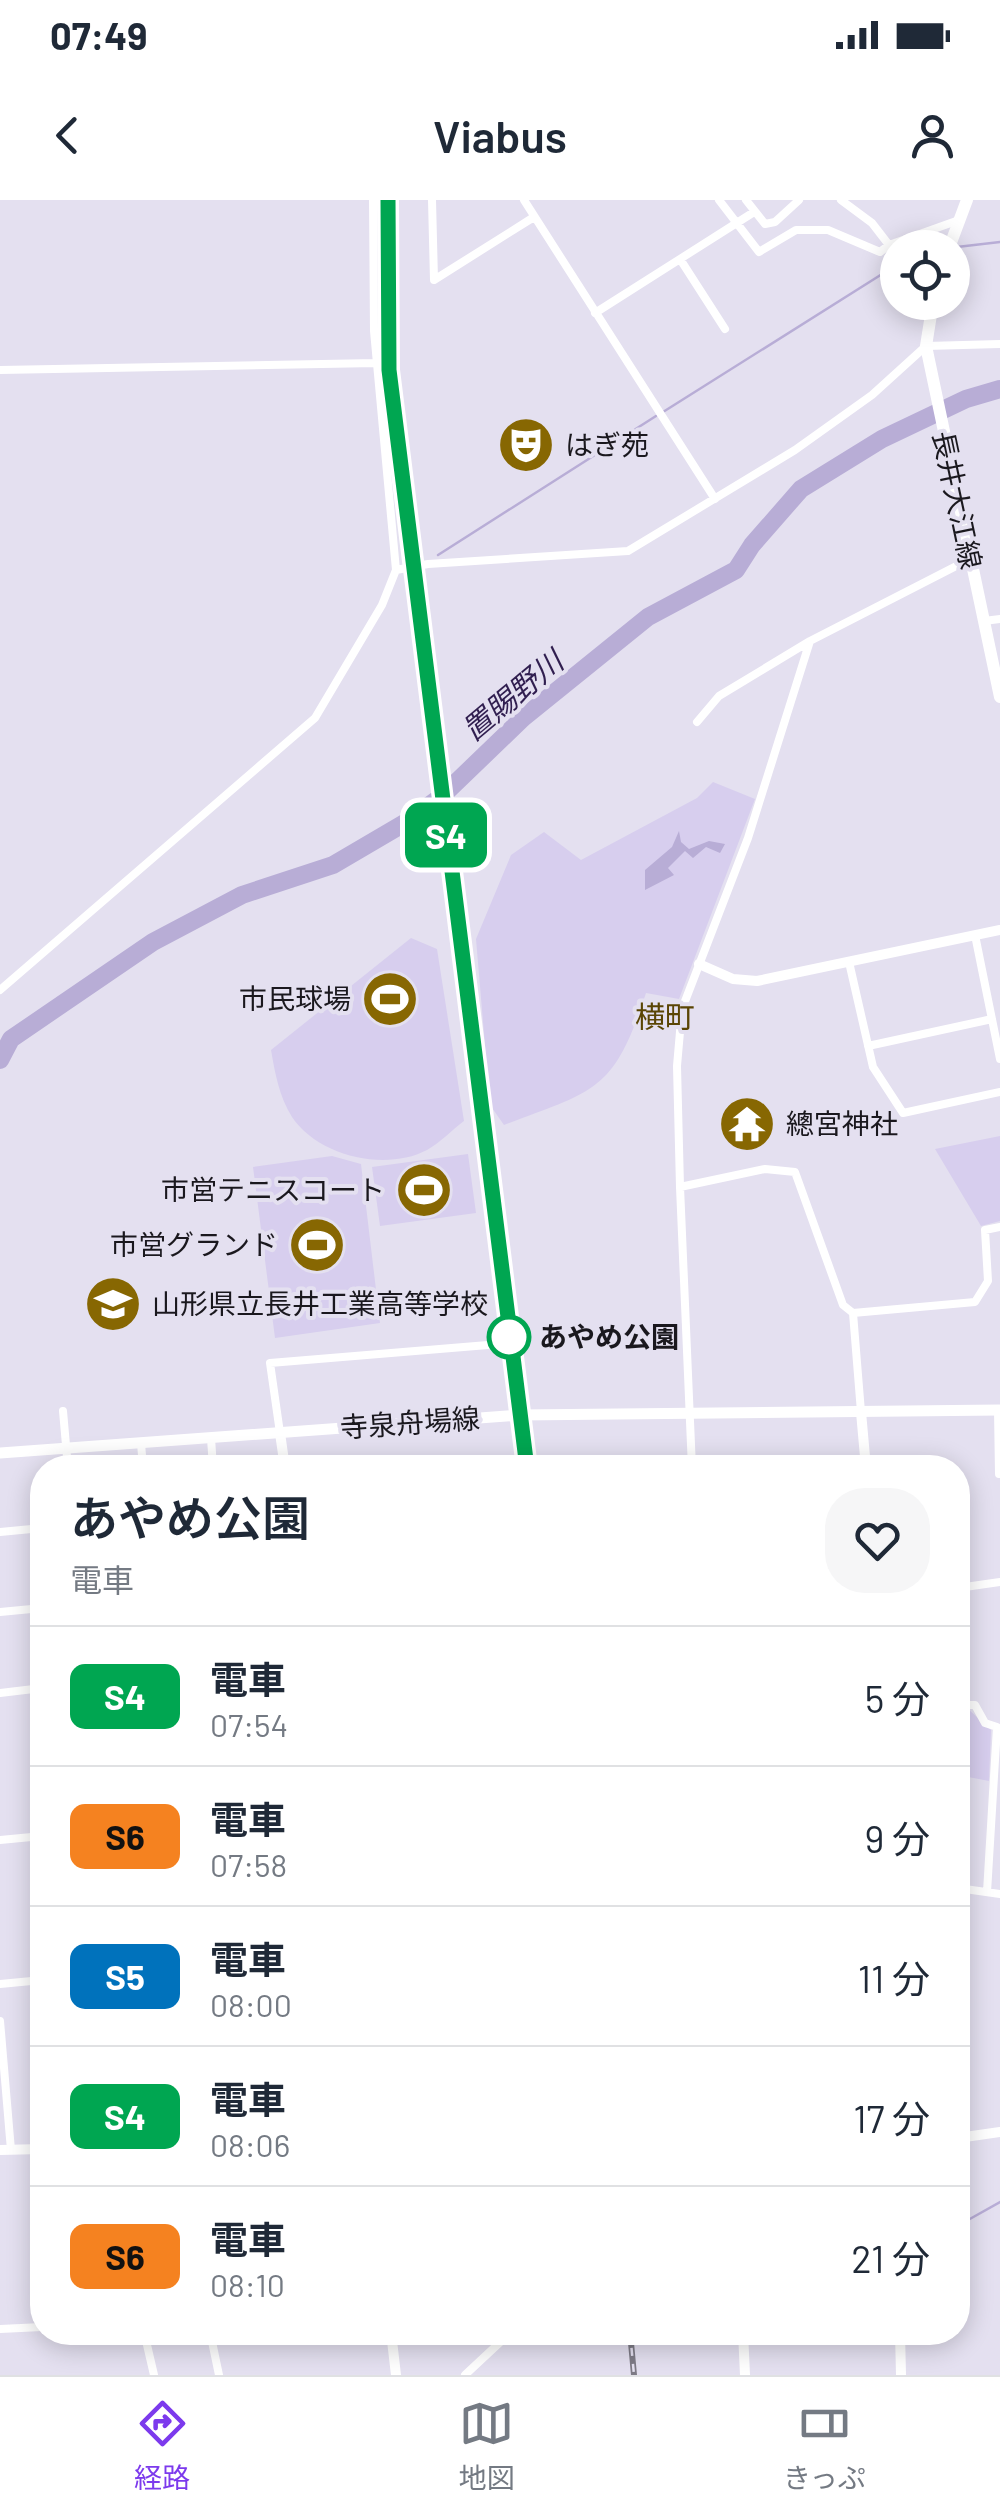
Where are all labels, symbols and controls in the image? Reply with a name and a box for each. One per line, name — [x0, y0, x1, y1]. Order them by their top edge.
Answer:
text: 07:49 — [50, 12, 148, 58]
icon: back — [40, 108, 95, 163]
text: Viabus — [433, 108, 567, 162]
icon: person — [905, 108, 960, 163]
map controls — [880, 230, 970, 320]
button: locate — [880, 230, 970, 320]
theatre icon: はぎ苑 — [496, 415, 556, 475]
place label: はぎ苑 — [565, 427, 649, 461]
street label: 長井大江線 — [927, 428, 989, 572]
water label: 置賜野川 — [454, 640, 572, 747]
line badge: S4 — [401, 802, 491, 868]
text: S4 — [425, 814, 467, 856]
sports icon: 市民球場 — [360, 969, 420, 1029]
place label: 市民球場 — [239, 981, 351, 1015]
district label: 横町 — [635, 998, 695, 1034]
temple icon: 總宮神社 — [717, 1094, 777, 1154]
place label: 總宮神社 — [786, 1106, 898, 1140]
sports icon: 市営テニスコート — [394, 1160, 454, 1220]
place label: 市営テニスコート — [161, 1172, 385, 1206]
sports icon: 市営グランド — [287, 1215, 347, 1275]
place label: 市営グランド — [110, 1227, 278, 1261]
school or university icon: 山形県立長井工業高等学校 — [83, 1274, 143, 1334]
place label: 山形県立長井工業高等学校 — [152, 1286, 488, 1320]
marker: あやめ公園 — [488, 1316, 530, 1358]
place label: あやめ公園 — [539, 1319, 679, 1353]
street label: 寺泉舟場線 — [339, 1400, 481, 1444]
text: あやめ公園 — [70, 1488, 310, 1546]
button: heart — [825, 1488, 930, 1593]
text: 電車 — [70, 1560, 134, 1598]
text: 電車 — [210, 1656, 286, 1702]
text: S4 — [104, 1675, 146, 1717]
text: 5 分 — [865, 1675, 930, 1721]
text: 07:54 — [210, 1705, 288, 1743]
text: 電車 — [210, 1796, 286, 1842]
text: S6 — [105, 1815, 145, 1857]
text: 9 分 — [865, 1815, 930, 1861]
text: 07:58 — [210, 1845, 287, 1883]
text: 電車 — [210, 1936, 286, 1982]
text: S5 — [105, 1955, 145, 1997]
text: 11 分 — [858, 1955, 930, 2001]
text: 08:00 — [210, 1985, 292, 2023]
text: 電車 — [210, 2076, 286, 2122]
text: S4 — [104, 2095, 146, 2137]
text: 17 分 — [853, 2095, 930, 2141]
text: 08:06 — [210, 2125, 290, 2163]
text: 電車 — [210, 2216, 286, 2262]
text: S6 — [105, 2235, 145, 2277]
text: 21 分 — [851, 2235, 930, 2281]
text: 08:10 — [210, 2265, 285, 2303]
tab: 経路 — [134, 2396, 190, 2496]
tab: 地図 — [459, 2396, 515, 2496]
tab: きっぷ — [783, 2396, 866, 2496]

